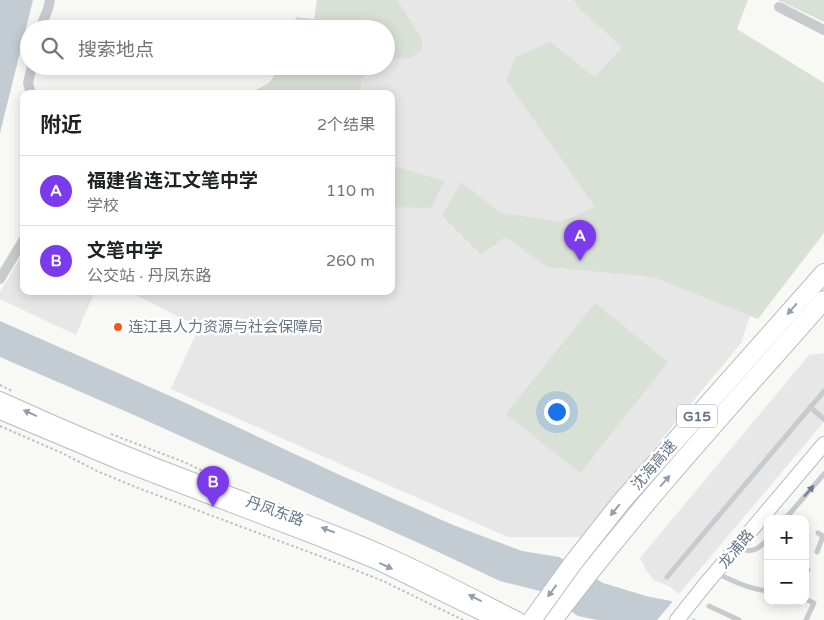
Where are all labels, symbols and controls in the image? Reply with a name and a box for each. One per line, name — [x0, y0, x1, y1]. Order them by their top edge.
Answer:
search box — [20, 20, 395, 75]
icon: search — [38, 34, 66, 62]
text: 搜索地点 — [78, 39, 154, 61]
text: 附近 — [40, 113, 82, 138]
text: 2个结果 — [317, 115, 375, 135]
text: 福建省连江文笔中学 — [87, 170, 258, 192]
text: A — [50, 181, 62, 201]
text: 110 m — [326, 181, 375, 201]
text: 学校 — [87, 196, 119, 216]
pin: A — [564, 220, 596, 261]
text: 文笔中学 — [87, 240, 163, 262]
text: B — [50, 251, 62, 271]
text: 260 m — [326, 251, 375, 271]
text: 公交站 · 丹凤东路 — [87, 266, 211, 286]
one-way arrow — [787, 303, 798, 315]
place label: 连江县人力资源与社会保障局 — [128, 318, 323, 336]
marker: 连江县人力资源与社会保障局 — [112, 321, 124, 333]
your location — [544, 399, 570, 425]
road number: G15 — [677, 404, 717, 428]
one-way arrow — [23, 408, 37, 416]
street label: 沈海高速 — [628, 436, 680, 494]
pin: B — [197, 466, 229, 507]
one-way arrow — [660, 475, 671, 488]
one-way arrow — [804, 485, 815, 498]
street label: 丹凤东路 — [244, 492, 306, 530]
one-way arrow — [610, 503, 621, 516]
map controls — [764, 515, 809, 605]
button: + — [764, 515, 809, 560]
one-way arrow — [320, 526, 335, 534]
street label: 龙浦路 — [715, 526, 757, 572]
button: − — [764, 560, 809, 605]
one-way arrow — [379, 563, 393, 571]
one-way arrow — [547, 584, 557, 598]
one-way arrow — [468, 594, 483, 602]

